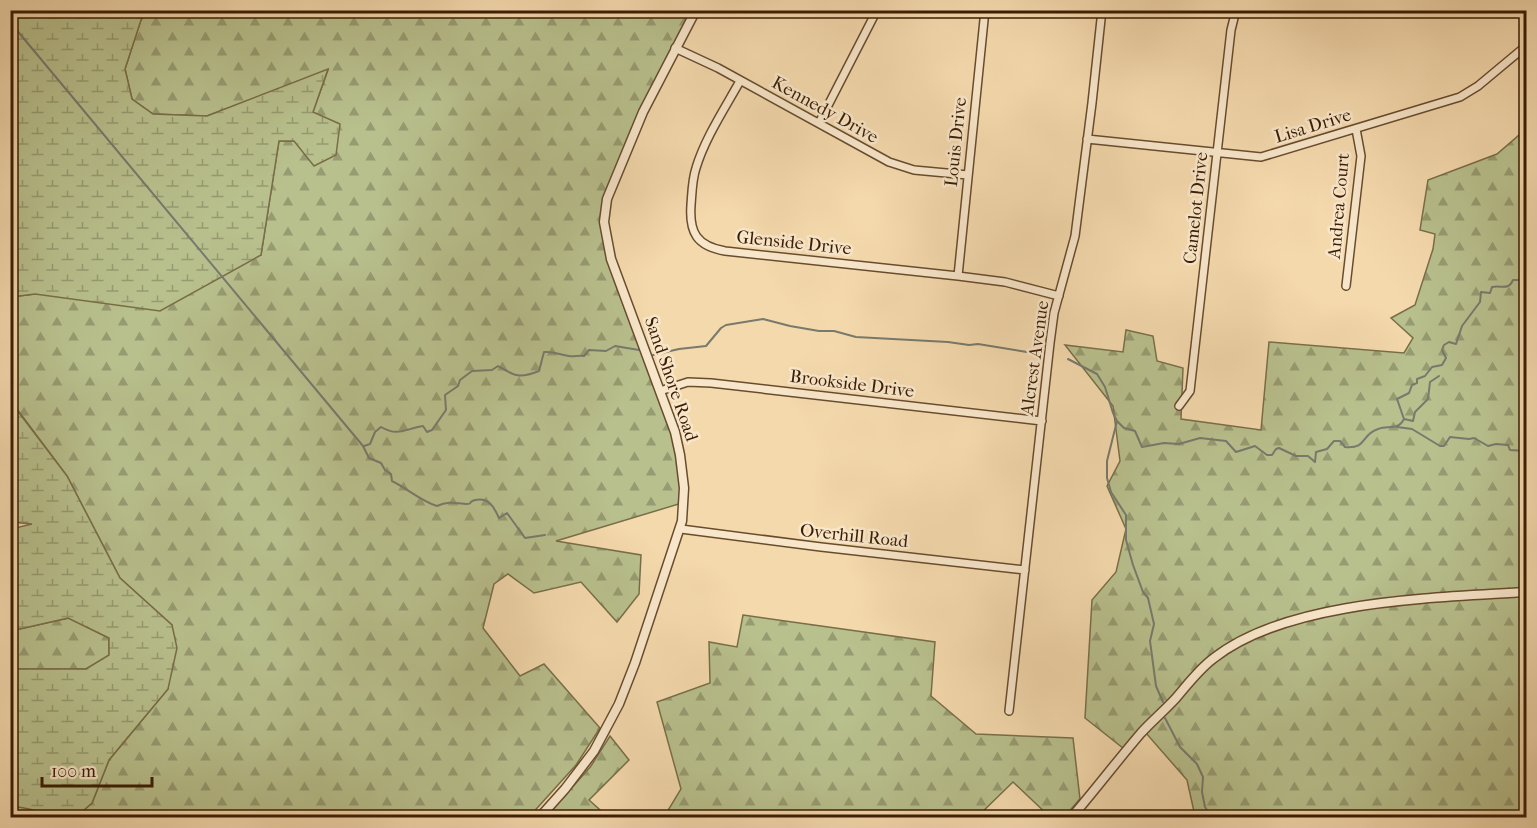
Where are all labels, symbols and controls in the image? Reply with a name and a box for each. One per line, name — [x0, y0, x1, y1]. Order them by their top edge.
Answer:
street label: Kennedy Drive — [768, 72, 882, 148]
street label: Louis Drive — [941, 96, 971, 188]
street label: Lisa Drive — [1272, 104, 1354, 148]
street label: Camelot Drive — [1180, 151, 1212, 265]
street label: Andrea Court — [1324, 152, 1354, 261]
street label: Glenside Drive — [736, 227, 853, 259]
street label: Alcrest Avenue — [1016, 299, 1053, 418]
street label: Sand Shore Road — [640, 314, 702, 444]
street label: Brookside Drive — [789, 366, 915, 402]
street label: Overhill Road — [799, 520, 909, 552]
scale bar — [42, 750, 152, 788]
text: 100 m — [51, 761, 96, 782]

